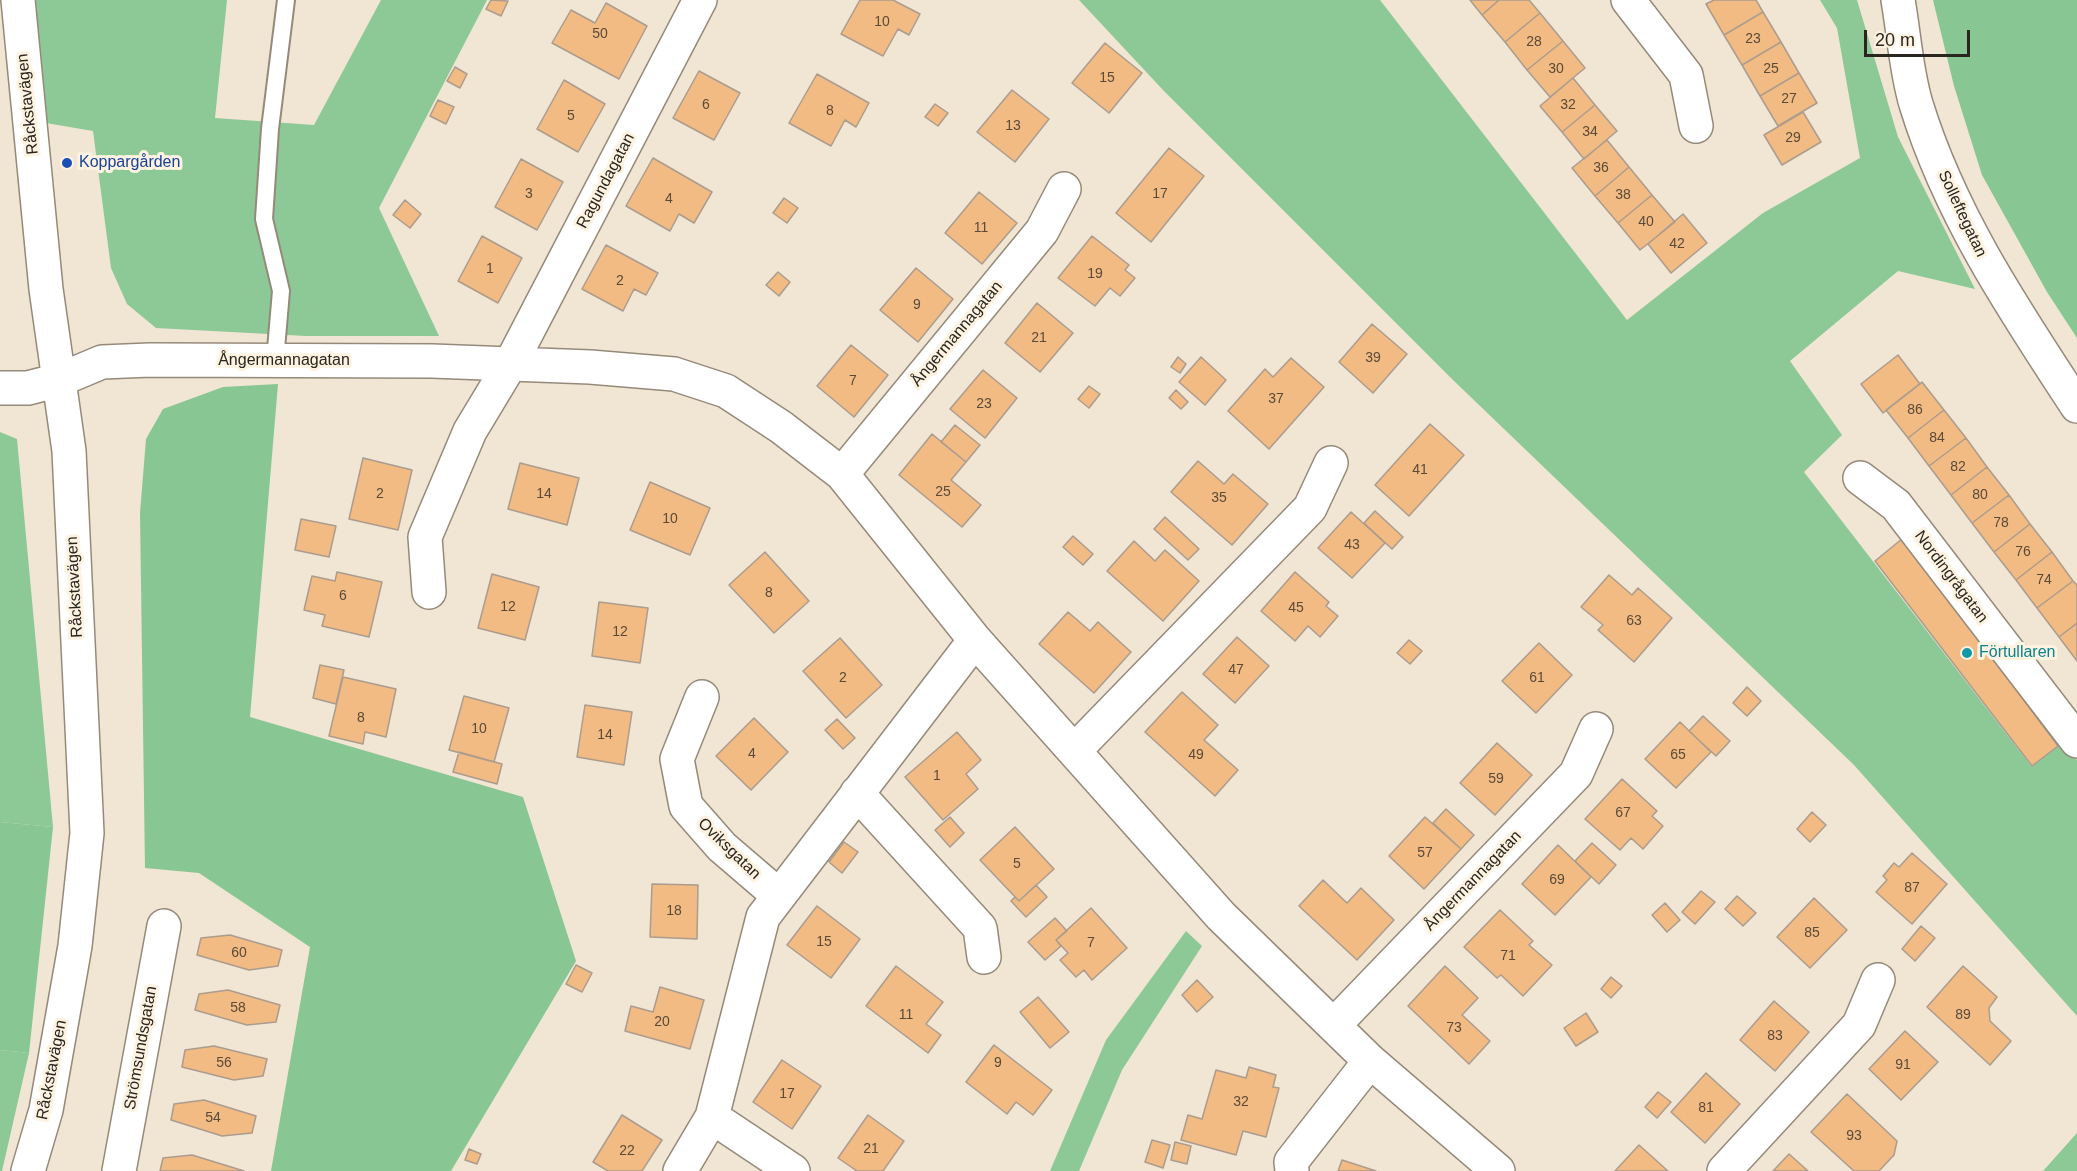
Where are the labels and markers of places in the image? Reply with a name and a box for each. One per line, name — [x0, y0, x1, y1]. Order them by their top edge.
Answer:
place label: Koppargården — [79, 153, 180, 173]
marker: Koppargården — [60, 156, 74, 170]
place label: Förtullaren — [1979, 643, 2055, 663]
marker: Förtullaren — [1960, 646, 1974, 660]

